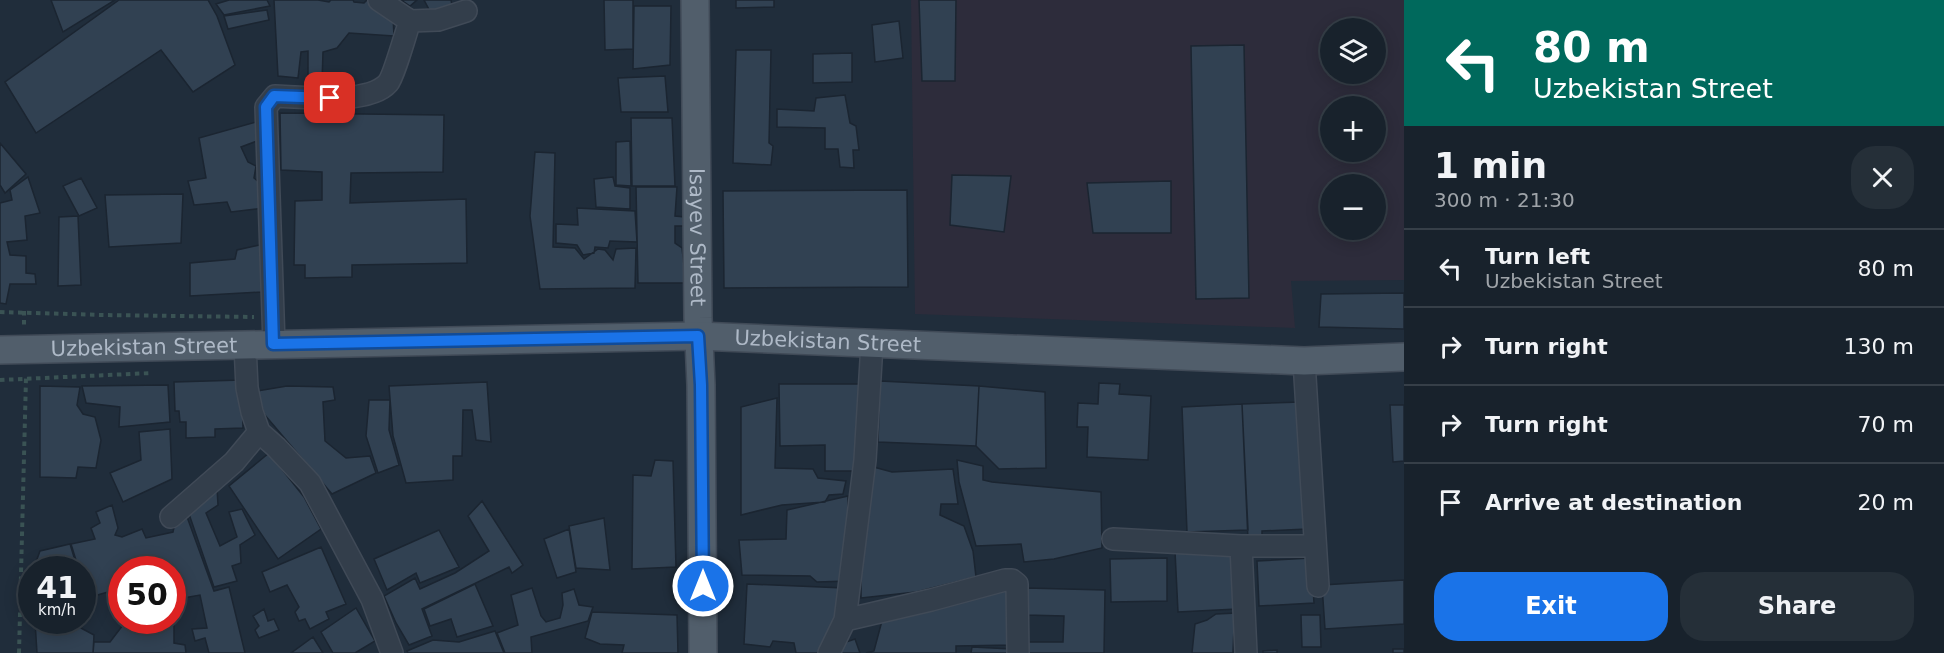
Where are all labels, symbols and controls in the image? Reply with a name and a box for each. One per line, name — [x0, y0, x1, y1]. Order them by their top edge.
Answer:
map controls — [1320, 18, 1386, 240]
button: layers — [1320, 18, 1386, 84]
text: 80 m — [1533, 23, 1650, 72]
icon: left — [1434, 24, 1512, 102]
pin — [304, 72, 355, 123]
text: Uzbekistan Street — [1533, 73, 1773, 104]
icon: arrive — [313, 81, 346, 114]
button: + — [1320, 96, 1386, 162]
text: 1 min — [1434, 145, 1547, 186]
button: close — [1851, 146, 1914, 209]
street label: Isayev Street — [685, 168, 710, 306]
button: − — [1320, 174, 1386, 240]
text: 300 m · 21:30 — [1434, 188, 1575, 212]
text: Turn left — [1485, 244, 1590, 269]
icon: left — [1434, 252, 1467, 285]
text: 80 m — [1858, 256, 1914, 281]
text: Uzbekistan Street — [1485, 269, 1663, 293]
street label: Uzbekistan Street — [734, 326, 921, 357]
icon: right — [1434, 330, 1467, 363]
street label: Uzbekistan Street — [50, 333, 237, 361]
text: Turn right — [1485, 334, 1608, 359]
text: 130 m — [1844, 334, 1914, 359]
icon: right — [1434, 408, 1467, 441]
text: Turn right — [1485, 412, 1608, 437]
text: 70 m — [1858, 412, 1914, 437]
icon: arrive — [1434, 486, 1467, 519]
text: Arrive at destination — [1485, 490, 1742, 515]
text: 20 m — [1858, 490, 1914, 515]
position arrow — [671, 554, 735, 618]
speed limit sign: 50 — [108, 556, 186, 634]
text: 41 — [36, 570, 78, 605]
button: Exit — [1434, 572, 1668, 641]
button: Share — [1680, 572, 1914, 641]
text: km/h — [38, 601, 76, 619]

